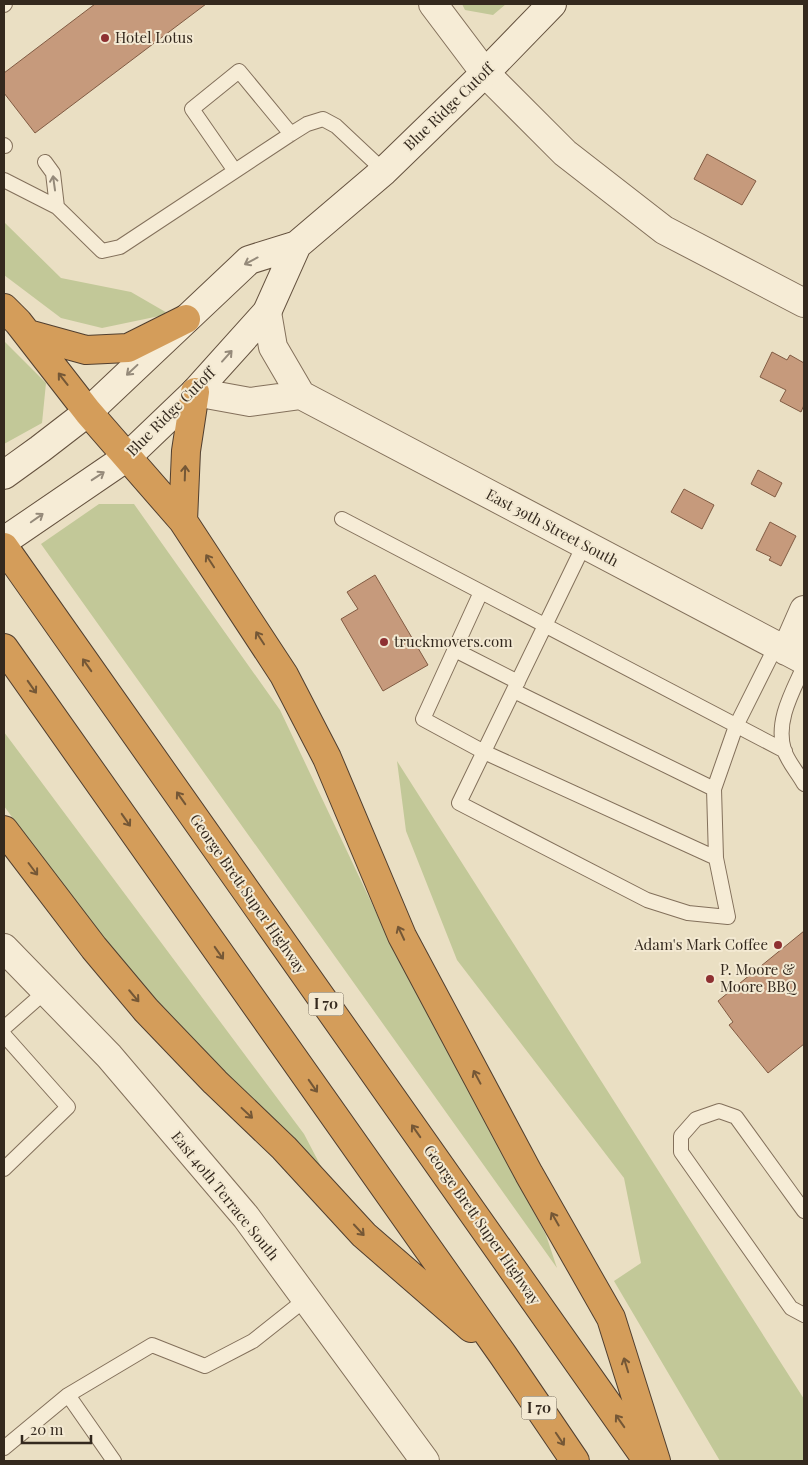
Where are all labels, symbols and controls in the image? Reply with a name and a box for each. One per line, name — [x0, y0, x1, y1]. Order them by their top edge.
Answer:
place label: Hotel Lotus — [115, 27, 193, 47]
marker: Hotel Lotus — [99, 32, 111, 44]
street label: Blue Ridge Cutoff — [399, 57, 498, 154]
one-way arrow — [49, 175, 59, 191]
one-way arrow — [244, 256, 259, 266]
one-way arrow — [222, 349, 233, 362]
street label: Blue Ridge Cutoff — [122, 362, 220, 460]
one-way arrow — [126, 364, 139, 376]
one-way arrow — [57, 373, 68, 386]
one-way arrow — [181, 465, 190, 481]
one-way arrow — [91, 470, 105, 480]
street label: East 39th Street South — [483, 484, 622, 571]
one-way arrow — [30, 513, 44, 523]
one-way arrow — [205, 555, 215, 569]
one-way arrow — [255, 631, 266, 645]
place label: truckmovers.com — [394, 631, 513, 651]
marker: truckmovers.com — [378, 636, 390, 648]
one-way arrow — [82, 658, 92, 672]
one-way arrow — [27, 680, 37, 694]
one-way arrow — [176, 791, 186, 805]
street label: George Brett Super Highway — [186, 810, 312, 978]
one-way arrow — [120, 813, 131, 826]
one-way arrow — [28, 862, 38, 876]
one-way arrow — [395, 926, 405, 941]
place label: Adam's Mark Coffee — [633, 934, 768, 954]
marker: Adam's Mark Coffee — [772, 939, 784, 951]
one-way arrow — [214, 946, 224, 960]
place label: P. Moore & Moore BBQ — [720, 959, 798, 996]
marker: P. Moore & Moore BBQ — [704, 973, 716, 985]
one-way arrow — [128, 989, 139, 1002]
road number: I 70 — [308, 992, 344, 1016]
one-way arrow — [472, 1069, 482, 1084]
one-way arrow — [308, 1079, 318, 1093]
one-way arrow — [241, 1107, 253, 1119]
one-way arrow — [410, 1125, 421, 1138]
street label: East 40th Terrace South — [167, 1127, 284, 1264]
street label: George Brett Super Highway — [420, 1141, 546, 1309]
one-way arrow — [549, 1213, 559, 1227]
one-way arrow — [353, 1224, 365, 1236]
one-way arrow — [620, 1357, 630, 1373]
road number: I 70 — [522, 1396, 556, 1420]
scale bar — [22, 1412, 91, 1444]
one-way arrow — [615, 1414, 625, 1428]
text: 20 m — [30, 1419, 64, 1439]
one-way arrow — [555, 1432, 565, 1446]

